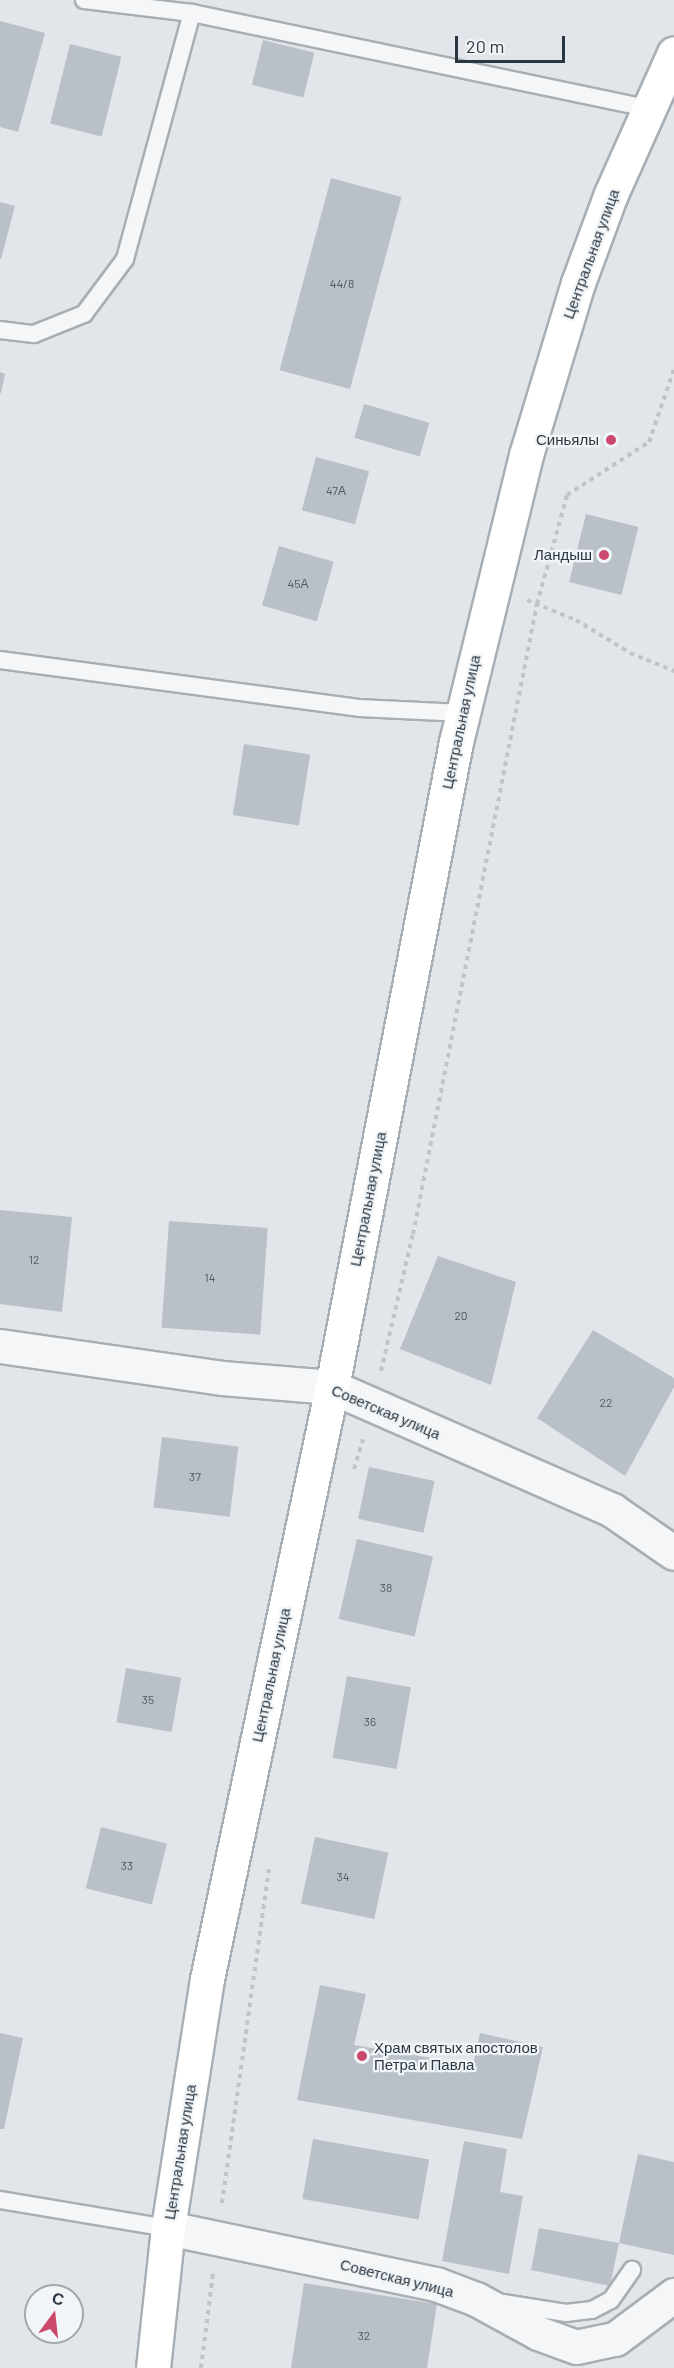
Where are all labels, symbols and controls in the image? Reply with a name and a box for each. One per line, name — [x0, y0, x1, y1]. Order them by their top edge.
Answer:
scale bar — [458, 24, 568, 62]
text: 20 m — [466, 35, 504, 57]
street label: Центральная улица — [559, 187, 623, 321]
house number: 44/8 — [330, 277, 354, 291]
place label: Синьялы — [536, 431, 599, 449]
marker: Синьялы — [604, 433, 618, 447]
house number: 47А — [326, 484, 346, 498]
place label: Ландыш — [534, 546, 592, 564]
marker: Ландыш — [597, 548, 611, 562]
house number: 45А — [288, 577, 308, 591]
street label: Центральная улица — [438, 653, 484, 791]
street label: Центральная улица — [346, 1130, 390, 1268]
house number: 12 — [29, 1253, 39, 1267]
house number: 14 — [205, 1271, 215, 1285]
house number: 20 — [454, 1309, 468, 1323]
street label: Советская улица — [329, 1381, 443, 1443]
house number: 22 — [600, 1396, 612, 1410]
house number: 37 — [189, 1470, 201, 1484]
house number: 38 — [380, 1581, 392, 1595]
street label: Центральная улица — [248, 1606, 294, 1744]
house number: 35 — [142, 1693, 154, 1707]
house number: 36 — [364, 1715, 376, 1729]
house number: 33 — [121, 1859, 133, 1873]
house number: 34 — [337, 1870, 349, 1884]
place label: Храм святых апостолов Петра и Павла — [374, 2038, 538, 2073]
marker: Храм святых апостолов Петра и Павла — [355, 2049, 369, 2063]
street label: Центральная улица — [160, 2083, 200, 2221]
street label: Советская улица — [338, 2255, 456, 2301]
north arrow — [24, 2284, 84, 2344]
text: С — [50, 2287, 66, 2309]
house number: 32 — [358, 2329, 370, 2343]

